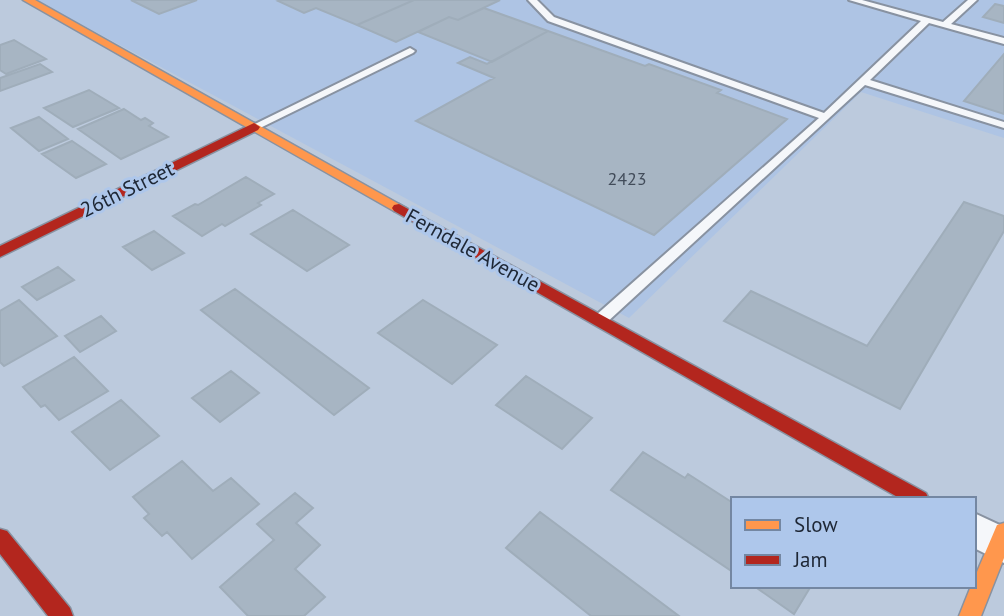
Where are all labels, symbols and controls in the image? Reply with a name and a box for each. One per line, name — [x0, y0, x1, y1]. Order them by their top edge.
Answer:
street label: 26th Street — [76, 155, 178, 223]
house number: 2423 — [607, 167, 647, 190]
street label: Ferndale Avenue — [401, 202, 545, 298]
legend — [731, 497, 976, 588]
text: Slow — [794, 511, 838, 538]
text: Jam — [793, 546, 828, 573]

